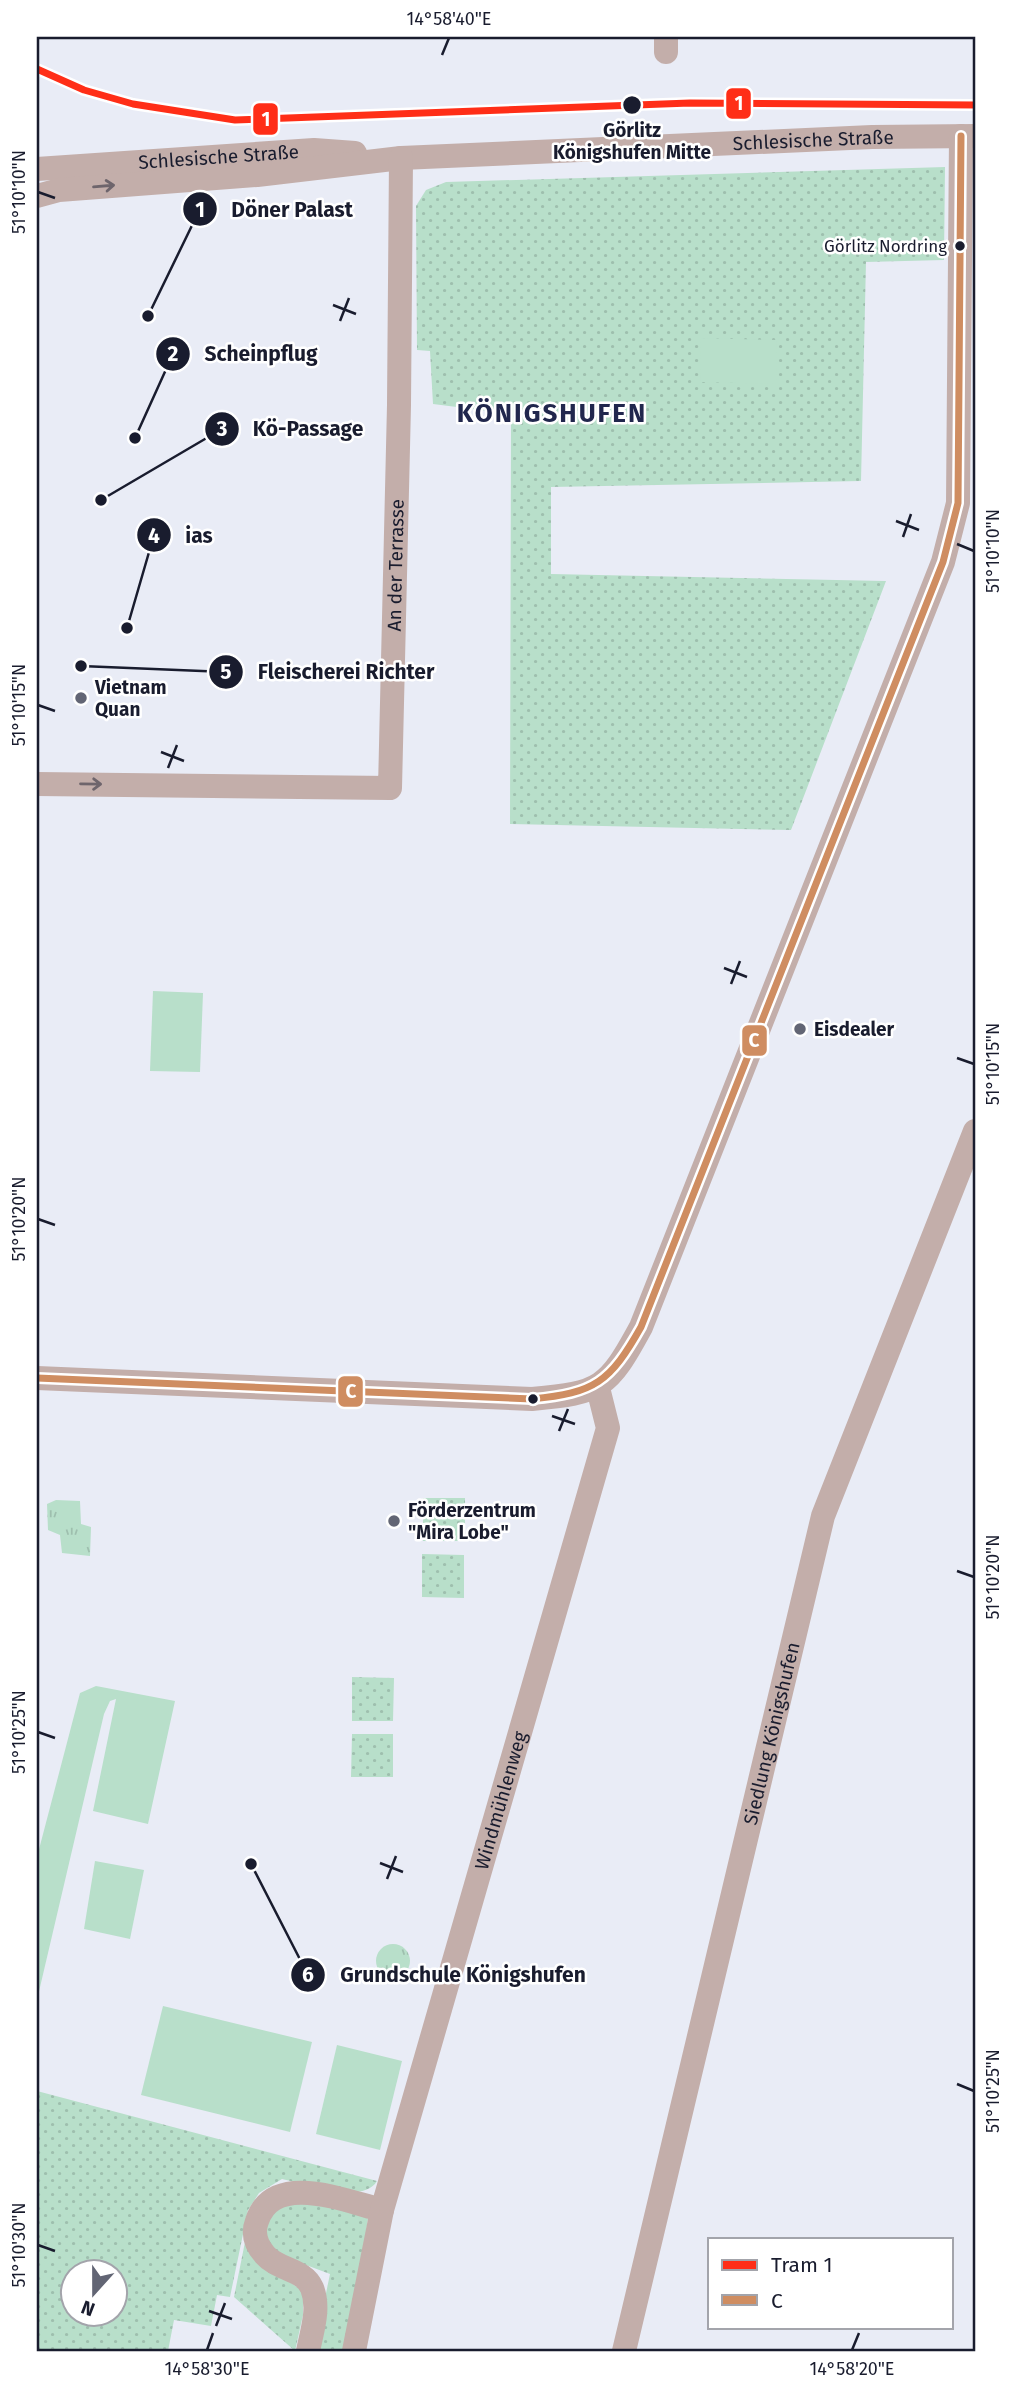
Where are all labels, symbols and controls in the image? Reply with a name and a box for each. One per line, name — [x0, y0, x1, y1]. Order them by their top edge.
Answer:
text: 14°58'40"E — [407, 8, 491, 30]
line badge: 1 — [725, 87, 752, 120]
text: 1 — [735, 92, 743, 115]
marker: Görlitz Königshufen Mitte — [621, 94, 643, 116]
line badge: 1 — [252, 102, 279, 136]
text: 1 — [262, 108, 270, 131]
place label: Görlitz Königshufen Mitte — [553, 119, 711, 164]
street label: Schlesische Straße — [732, 125, 894, 155]
street label: Schlesische Straße — [137, 140, 300, 174]
text: 51°10'10"N — [8, 150, 30, 234]
one-way arrow — [92, 179, 115, 192]
callout: Döner Palast — [182, 188, 367, 230]
text: 1 — [195, 197, 205, 223]
text: Döner Palast — [231, 197, 354, 223]
place label: Görlitz Nordring — [824, 236, 947, 257]
marker: Görlitz Nordring — [953, 239, 967, 253]
callout: Scheinpflug — [156, 333, 332, 375]
text: 2 — [168, 341, 179, 367]
text: Scheinpflug — [204, 341, 318, 367]
district label: KÖNIGSHUFEN — [457, 397, 647, 429]
callout: Kö-Passage — [204, 408, 377, 450]
text: 3 — [216, 416, 228, 442]
text: Kö-Passage — [253, 416, 364, 442]
street label: An der Terrasse — [382, 499, 408, 632]
text: 51°10'10"N — [982, 509, 1004, 593]
callout: ias — [137, 514, 227, 556]
text: 4 — [148, 523, 160, 549]
text: ias — [185, 523, 213, 549]
callout: Fleischerei Richter — [208, 651, 448, 693]
text: 5 — [220, 659, 232, 685]
text: Fleischerei Richter — [258, 659, 435, 685]
text: 51°10'15"N — [8, 664, 30, 746]
place label: Vietnam Quan — [94, 676, 166, 721]
marker: Vietnam Quan — [73, 690, 89, 706]
one-way arrow — [79, 777, 102, 791]
place label: Eisdealer — [814, 1018, 894, 1041]
marker: Eisdealer — [792, 1021, 808, 1037]
text: 51°10'15"N — [982, 1023, 1004, 1105]
line badge: C — [741, 1024, 768, 1057]
text: C — [749, 1029, 760, 1052]
text: 51°10'20"N — [8, 1176, 30, 1262]
line badge: C — [337, 1375, 364, 1408]
text: C — [346, 1380, 357, 1403]
unlabelled marker — [526, 1392, 540, 1406]
place label: Förderzentrum "Mira Lobe" — [408, 1499, 536, 1544]
marker: Förderzentrum "Mira Lobe" — [386, 1513, 402, 1529]
text: 51°10'20"N — [982, 1534, 1004, 1620]
street label: Siedlung Königshufen — [738, 1640, 804, 1827]
text: 51°10'25"N — [8, 1690, 30, 1774]
street label: Windmühlenweg — [469, 1729, 531, 1872]
callout: Grundschule Königshufen — [291, 1954, 600, 1996]
text: 6 — [302, 1962, 314, 1988]
text: Grundschule Königshufen — [340, 1962, 586, 1988]
text: 51°10'25"N — [982, 2049, 1004, 2133]
text: 51°10'30"N — [8, 2202, 30, 2288]
legend — [708, 2238, 953, 2328]
text: Tram 1 — [771, 2252, 833, 2278]
north arrow — [60, 2258, 130, 2328]
text: C — [771, 2288, 783, 2314]
text: N — [78, 2295, 98, 2321]
text: 14°58'30"E — [164, 2358, 250, 2380]
text: 14°58'20"E — [810, 2358, 894, 2380]

